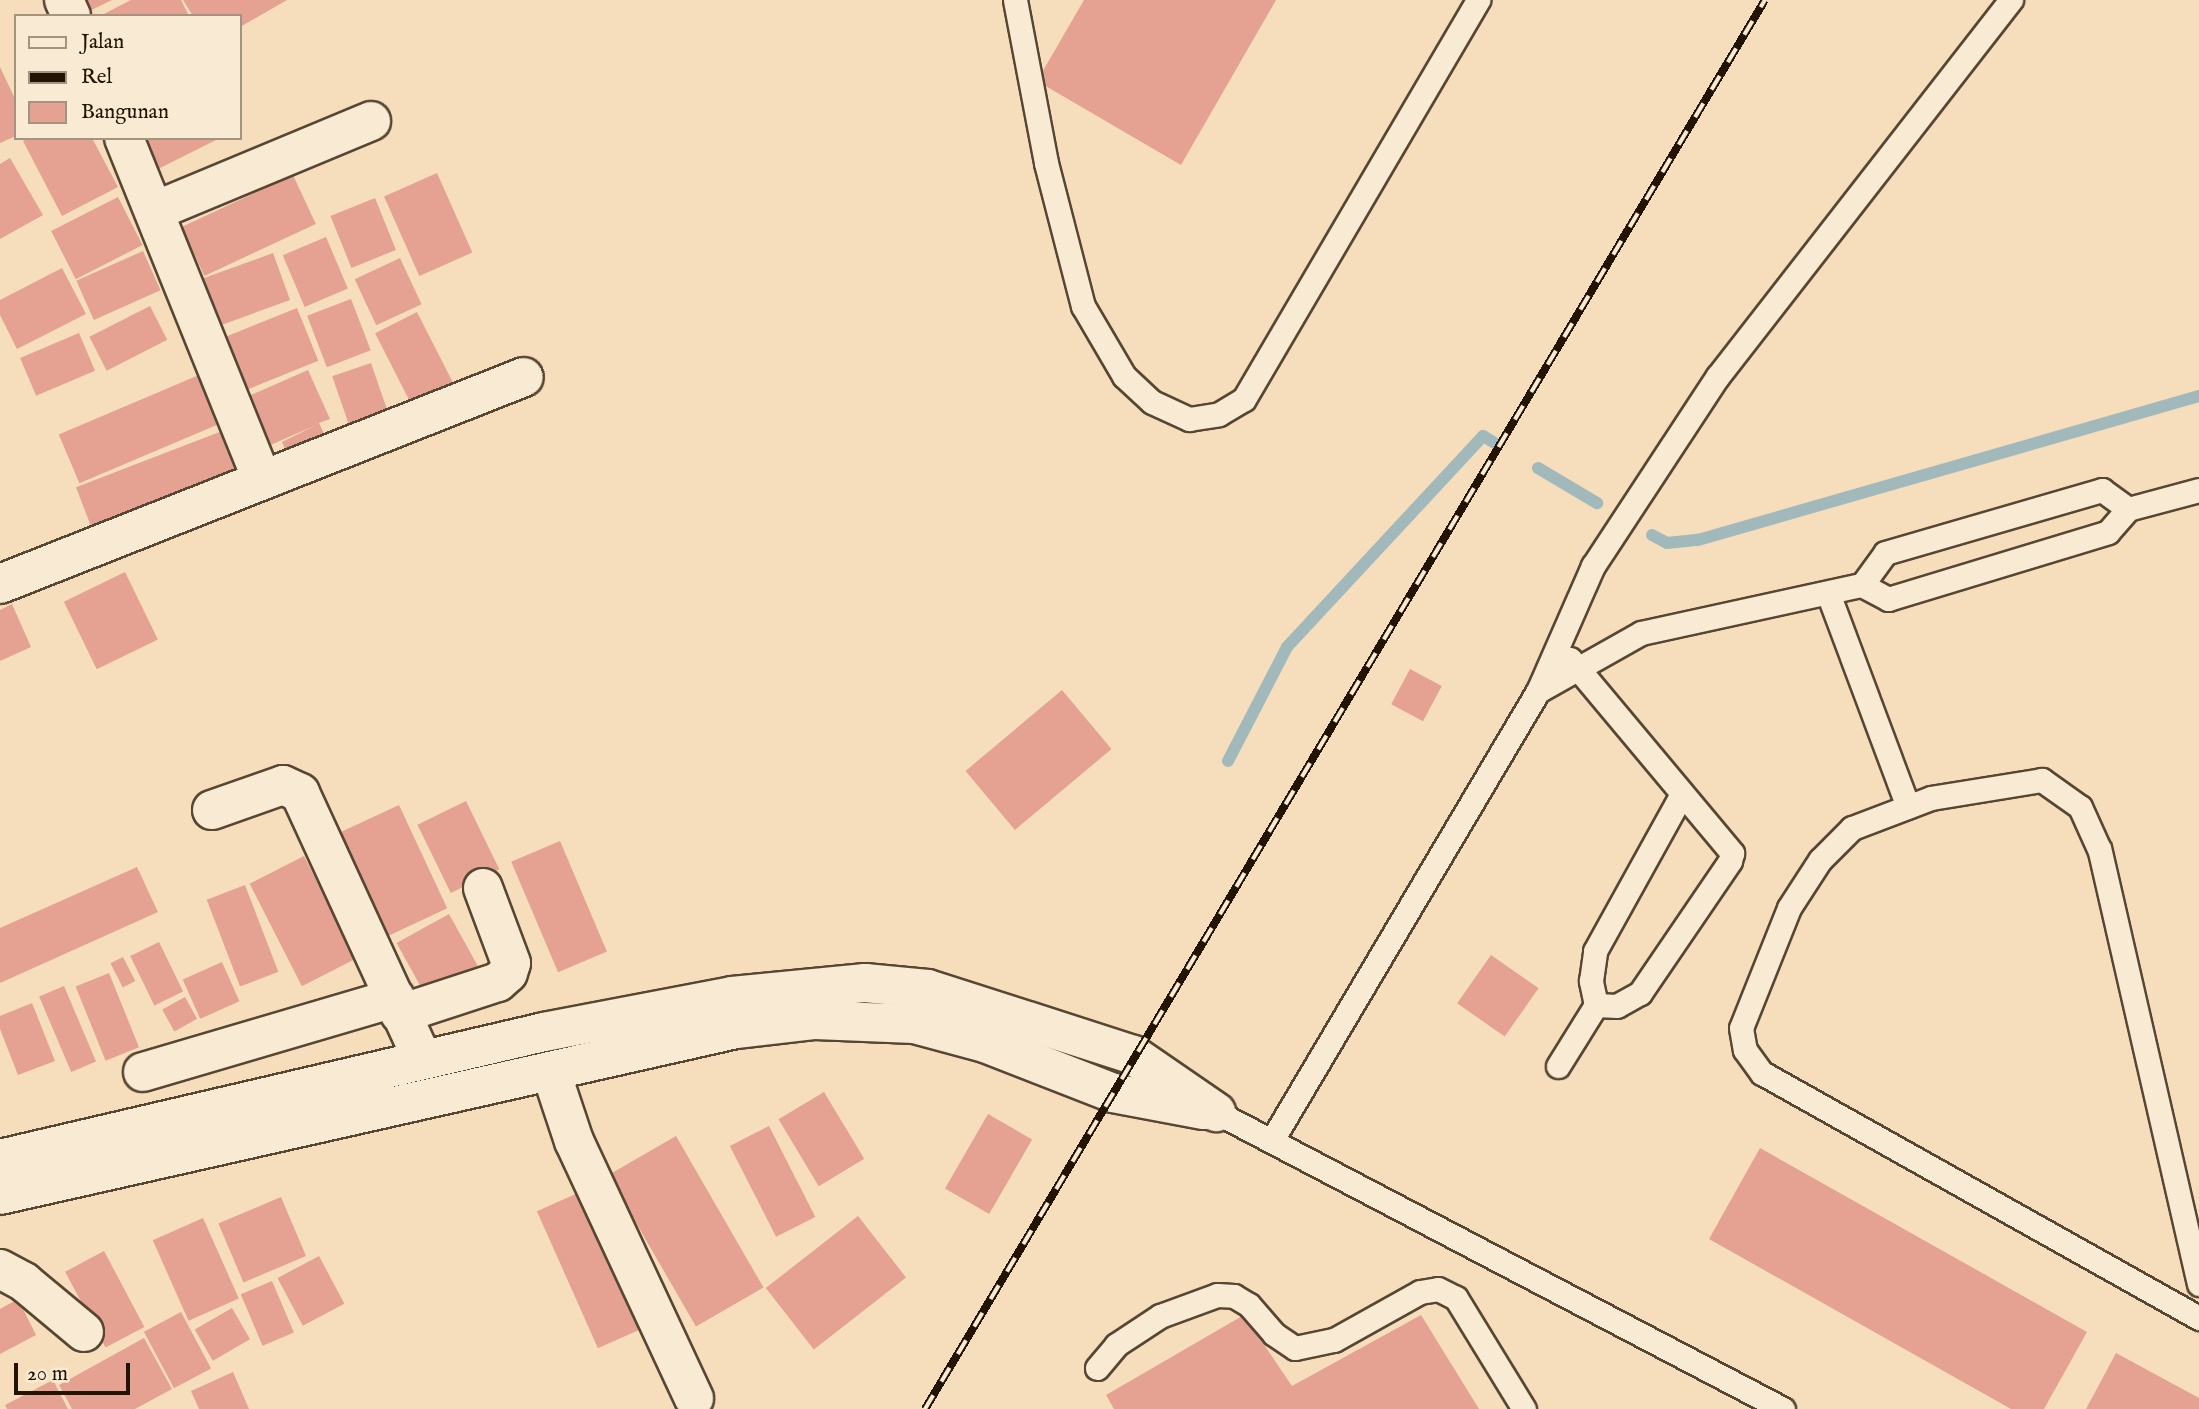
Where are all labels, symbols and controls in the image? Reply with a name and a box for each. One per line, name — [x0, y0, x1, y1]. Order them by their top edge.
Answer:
legend — [14, 14, 242, 140]
text: Jalan — [81, 29, 124, 56]
text: Rel — [81, 64, 112, 91]
text: Bangunan — [81, 99, 169, 126]
scale bar — [18, 1350, 133, 1394]
text: 20 m — [27, 1361, 68, 1388]

